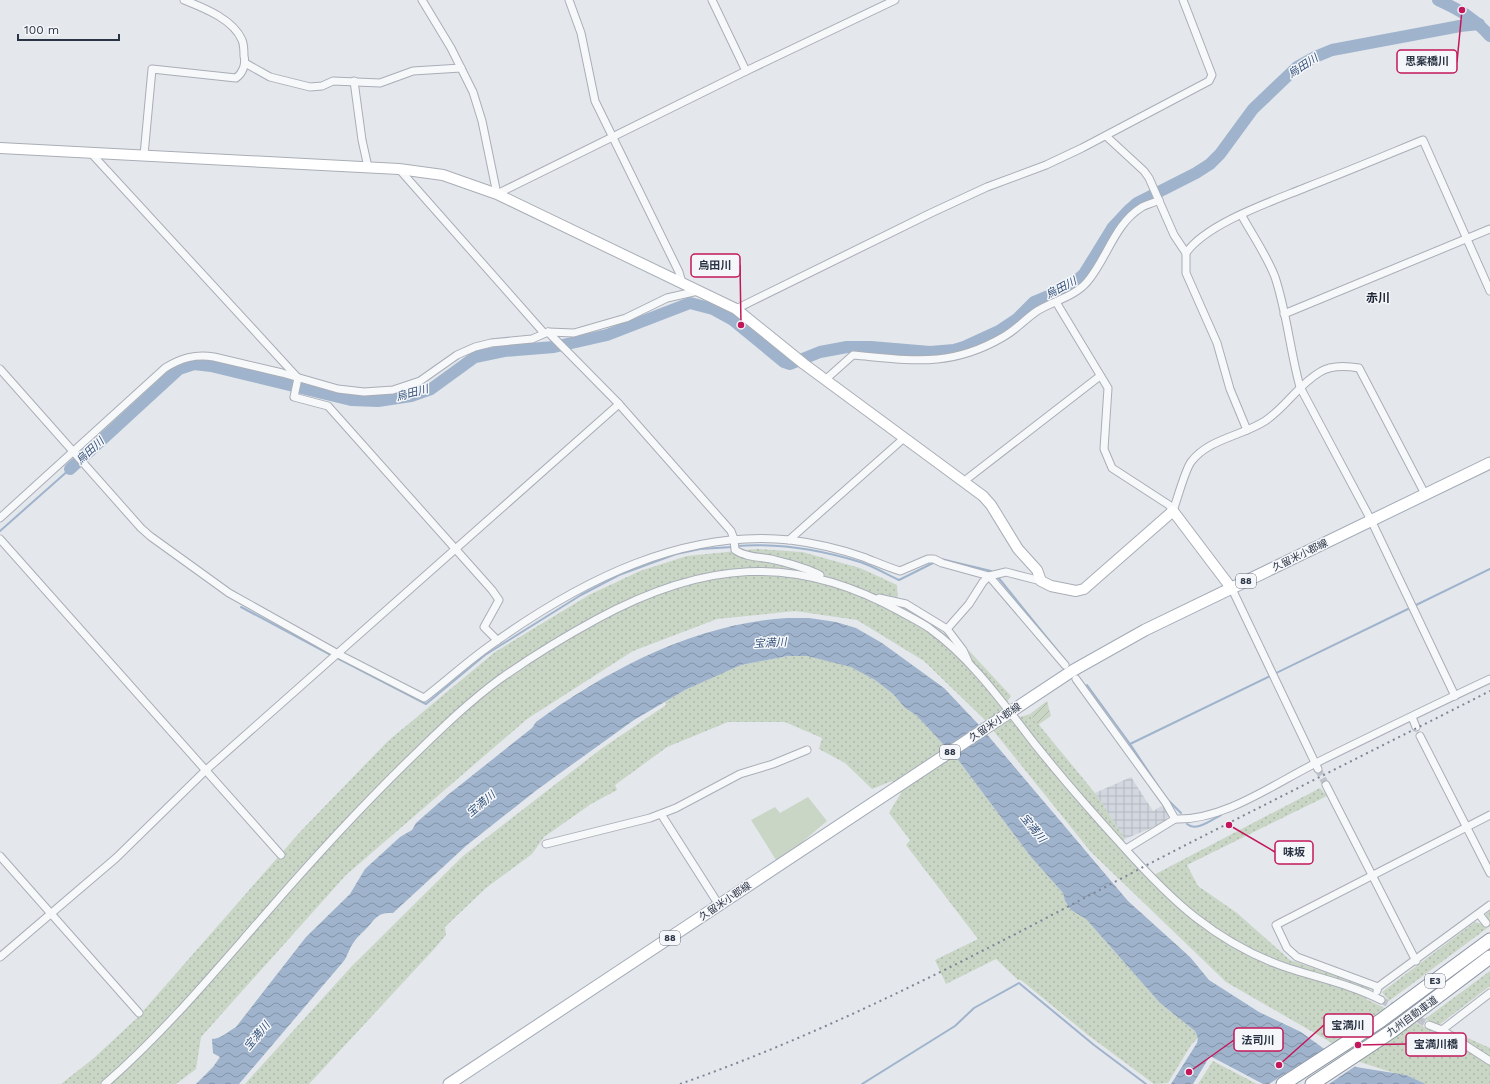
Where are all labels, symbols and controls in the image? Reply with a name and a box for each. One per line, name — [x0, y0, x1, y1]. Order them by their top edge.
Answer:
scale bar — [18, 16, 119, 42]
text: 100 m — [24, 23, 59, 37]
callout: 思案橋川 — [1397, 50, 1457, 73]
water label: 烏田川 — [1286, 51, 1321, 80]
text: 思案橋川 — [1405, 55, 1449, 68]
callout: 烏田川 — [691, 254, 740, 277]
text: 烏田川 — [699, 259, 732, 272]
water label: 烏田川 — [1043, 274, 1080, 301]
district label: 赤川 — [1366, 291, 1390, 305]
water label: 烏田川 — [394, 382, 431, 404]
water label: 烏田川 — [73, 434, 107, 467]
street label: 久留米小郡線 — [1271, 537, 1329, 573]
road number: 88 — [1236, 574, 1256, 588]
water label: 宝満川 — [753, 636, 788, 650]
street label: 久留米小郡線 — [967, 701, 1023, 743]
road number: 88 — [940, 745, 960, 759]
water label: 宝満川 — [464, 788, 499, 820]
water label: 宝満川 — [1018, 811, 1049, 846]
callout: 味坂 — [1275, 841, 1313, 864]
text: 味坂 — [1283, 846, 1305, 859]
street label: 久留米小郡線 — [697, 880, 753, 922]
road number: 88 — [660, 931, 680, 945]
road number: E3 — [1425, 974, 1445, 988]
street label: 九州自動車道 — [1384, 994, 1440, 1038]
callout: 宝満川 — [1324, 1014, 1373, 1037]
water label: 宝満川 — [241, 1018, 273, 1053]
text: 宝満川 — [1332, 1019, 1365, 1032]
callout: 法司川 — [1234, 1028, 1283, 1051]
callout: 宝満川橋 — [1406, 1033, 1466, 1056]
text: 法司川 — [1242, 1034, 1275, 1047]
text: 宝満川橋 — [1414, 1038, 1458, 1051]

